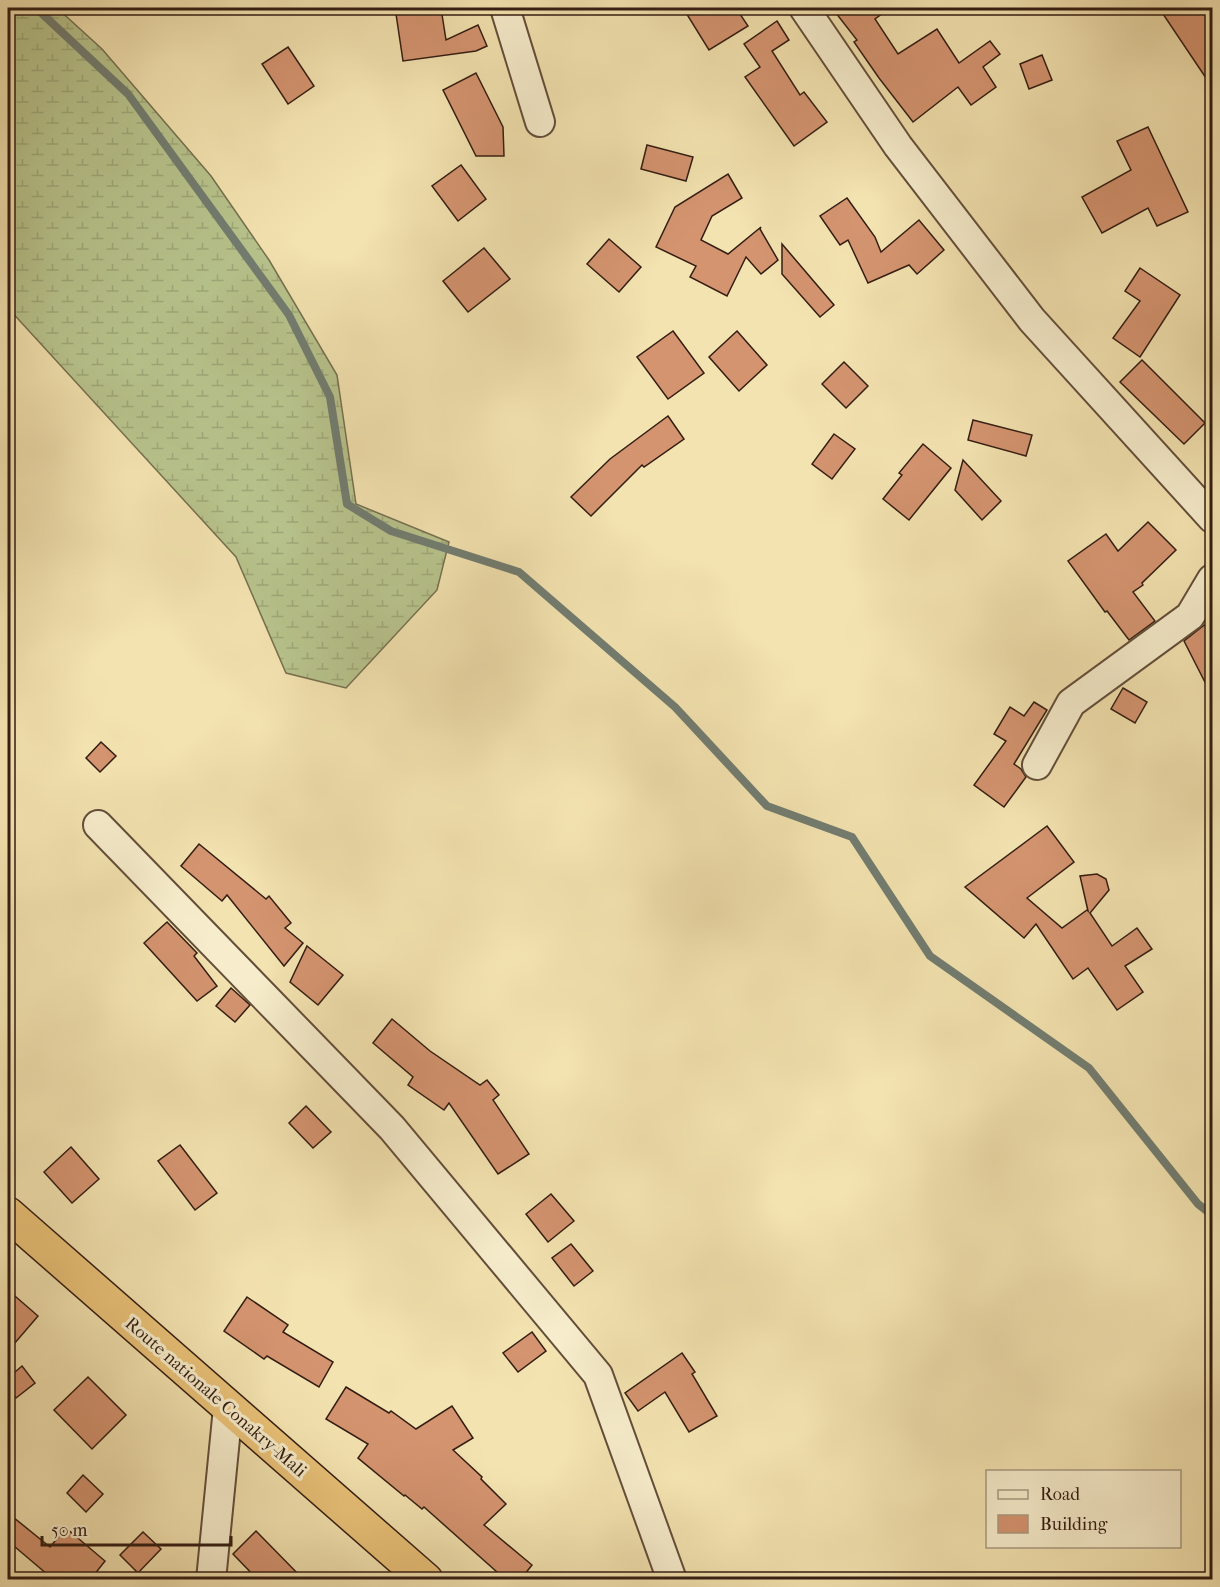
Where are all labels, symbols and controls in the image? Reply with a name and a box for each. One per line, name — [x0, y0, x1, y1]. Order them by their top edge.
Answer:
street label: Route nationale Conakry-Mali — [121, 1313, 311, 1482]
legend — [986, 1470, 1181, 1548]
text: Road — [1040, 1484, 1080, 1505]
scale bar — [42, 1509, 231, 1547]
text: Building — [1040, 1514, 1108, 1535]
text: 50 m — [51, 1520, 88, 1541]

